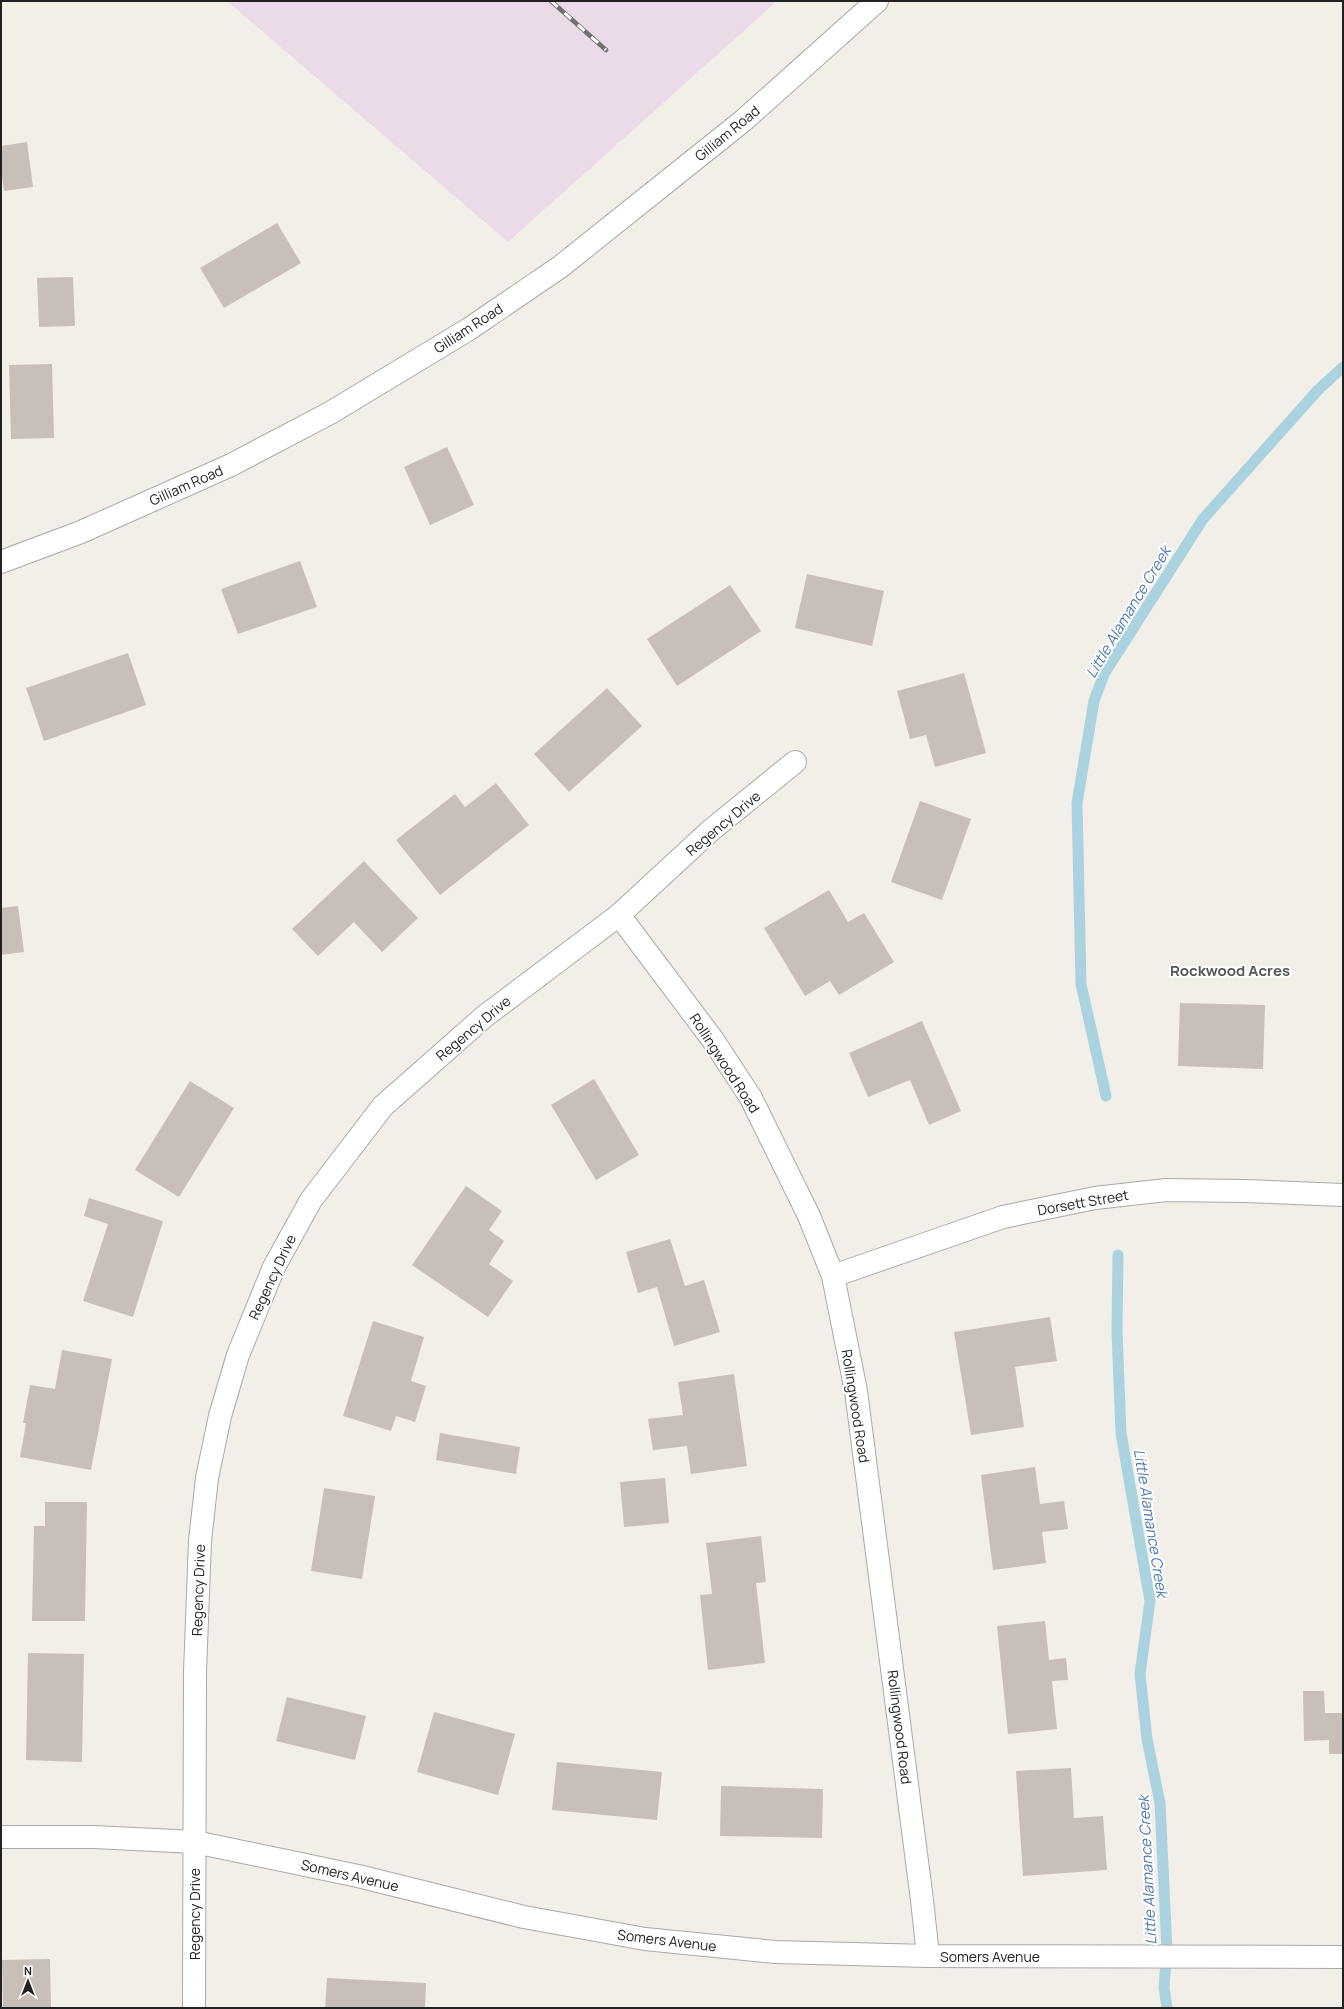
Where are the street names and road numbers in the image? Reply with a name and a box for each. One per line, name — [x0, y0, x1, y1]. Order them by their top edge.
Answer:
street label: Gilliam Road — [690, 101, 764, 165]
street label: Gilliam Road — [430, 299, 506, 357]
street label: Gilliam Road — [146, 460, 226, 510]
street label: Regency Drive — [682, 786, 764, 860]
street label: Regency Drive — [432, 991, 514, 1065]
street label: Rollingwood Road — [686, 1010, 764, 1116]
street label: Dorsett Street — [1036, 1185, 1130, 1219]
street label: Regency Drive — [244, 1231, 300, 1323]
street label: Rollingwood Road — [838, 1348, 874, 1464]
street label: Regency Drive — [187, 1544, 209, 1636]
street label: Rollingwood Road — [884, 1669, 916, 1785]
street label: Somers Avenue — [299, 1855, 401, 1895]
street label: Regency Drive — [185, 1868, 204, 1960]
street label: Somers Avenue — [616, 1924, 718, 1956]
street label: Somers Avenue — [940, 1947, 1040, 1966]

